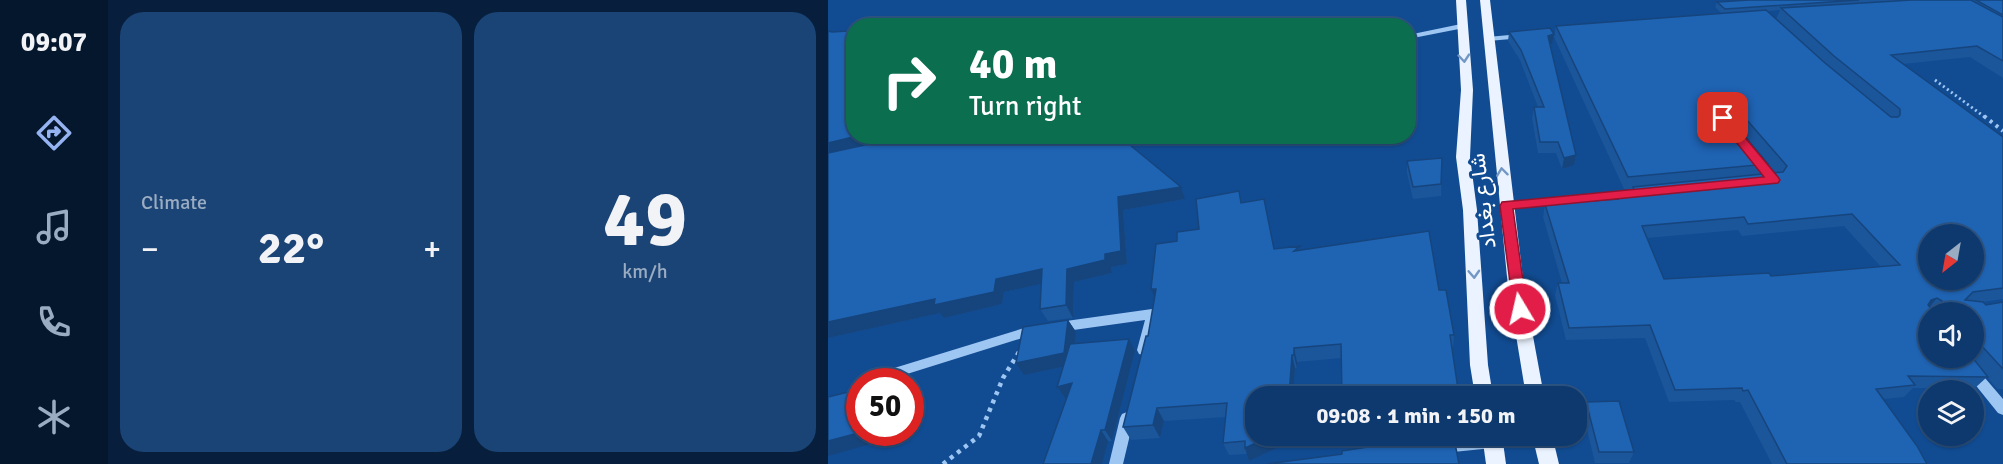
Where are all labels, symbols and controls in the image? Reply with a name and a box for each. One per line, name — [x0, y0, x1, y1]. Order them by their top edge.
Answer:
text: 09:07 — [21, 26, 87, 59]
text: 40 m — [969, 39, 1058, 90]
icon: right — [870, 42, 948, 120]
one-way arrow — [1457, 54, 1470, 63]
text: Turn right — [969, 90, 1082, 123]
pin — [1697, 92, 1748, 143]
icon: arrive — [1706, 101, 1739, 134]
icon: directions — [33, 112, 75, 154]
street label: شارع بغداد — [1463, 152, 1503, 250]
one-way arrow — [1496, 167, 1509, 177]
text: 49 — [603, 172, 687, 268]
text: Climate — [141, 190, 207, 215]
icon: music — [33, 206, 75, 248]
text: 22° — [258, 221, 324, 276]
north arrow — [1918, 224, 1984, 290]
map controls — [1918, 224, 1984, 446]
text: − — [141, 229, 159, 270]
text: + — [423, 229, 441, 270]
text: km/h — [622, 259, 668, 284]
one-way arrow — [1467, 269, 1480, 278]
position arrow — [1488, 277, 1552, 341]
icon: phone — [33, 301, 75, 343]
button: sound — [1918, 302, 1984, 368]
speed limit sign: 50 — [846, 368, 924, 446]
button: layers — [1918, 380, 1984, 446]
icon: climate — [33, 396, 75, 438]
text: 09:08 · 1 min · 150 m — [1316, 402, 1516, 429]

